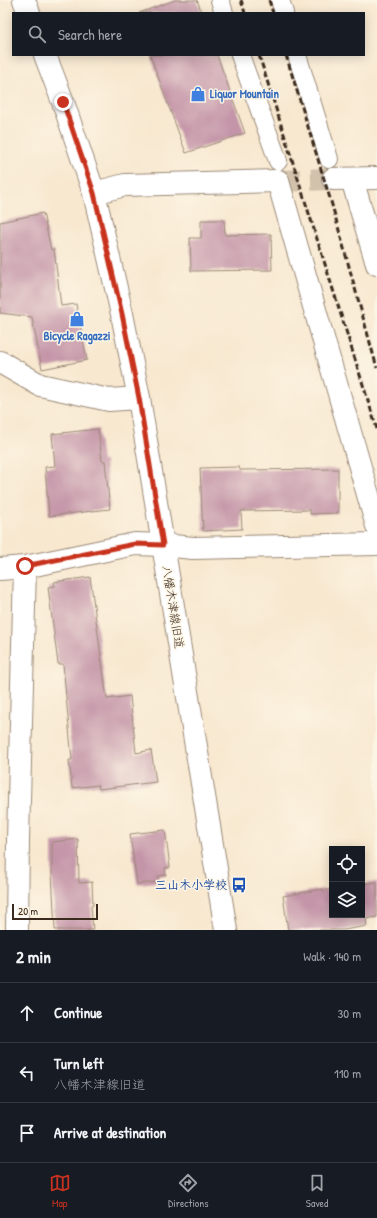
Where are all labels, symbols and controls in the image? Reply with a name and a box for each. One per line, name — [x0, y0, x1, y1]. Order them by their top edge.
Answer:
search box — [12, 12, 365, 56]
icon: search — [26, 23, 48, 45]
text: Search here — [58, 24, 122, 45]
shop icon: Liquor Mountain — [189, 85, 207, 103]
place label: Liquor Mountain — [210, 85, 279, 103]
route end — [54, 93, 72, 111]
shop icon: Bicycle Ragazzi — [68, 310, 86, 328]
place label: Bicycle Ragazzi — [43, 327, 111, 345]
route start — [16, 557, 34, 575]
street label: 八幡木津線旧道 — [159, 564, 188, 650]
map controls — [329, 846, 365, 918]
button: locate — [329, 846, 365, 882]
place label: 三山木小学校 — [155, 876, 227, 893]
bus stop icon: 三山木小学校 — [230, 876, 248, 894]
button: layers — [329, 882, 365, 918]
scale bar — [12, 902, 98, 921]
text: 20 m — [18, 904, 38, 918]
text: 2 min — [16, 945, 51, 968]
text: Walk · 140 m — [303, 947, 361, 965]
icon: ahead — [16, 1002, 38, 1024]
text: Continue — [54, 1002, 102, 1023]
text: 30 m — [338, 1004, 361, 1022]
text: Turn left — [54, 1053, 104, 1074]
icon: left — [16, 1062, 38, 1084]
text: 110 m — [334, 1064, 361, 1082]
text: 八幡木津線旧道 — [54, 1075, 145, 1093]
icon: arrive — [16, 1122, 38, 1144]
text: Arrive at destination — [54, 1122, 166, 1143]
tab: Map — [49, 1172, 71, 1210]
tab: Directions — [168, 1172, 209, 1210]
tab: Saved — [306, 1172, 328, 1210]

